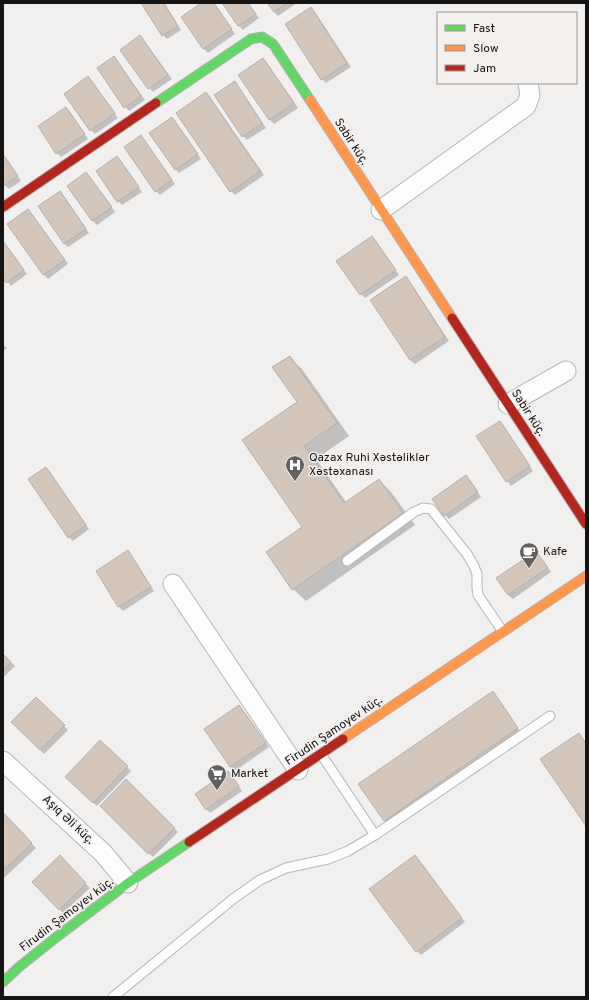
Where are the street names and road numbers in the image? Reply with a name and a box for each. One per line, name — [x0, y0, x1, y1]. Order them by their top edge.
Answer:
street label: Sabir küç. — [330, 116, 372, 169]
street label: Sabir küç. — [507, 387, 549, 440]
street label: Firudin Şamoyev küç. — [282, 692, 386, 770]
street label: Aşıq Əli küç. — [38, 792, 98, 849]
street label: Firudin Şamoyev küç. — [17, 874, 118, 956]

